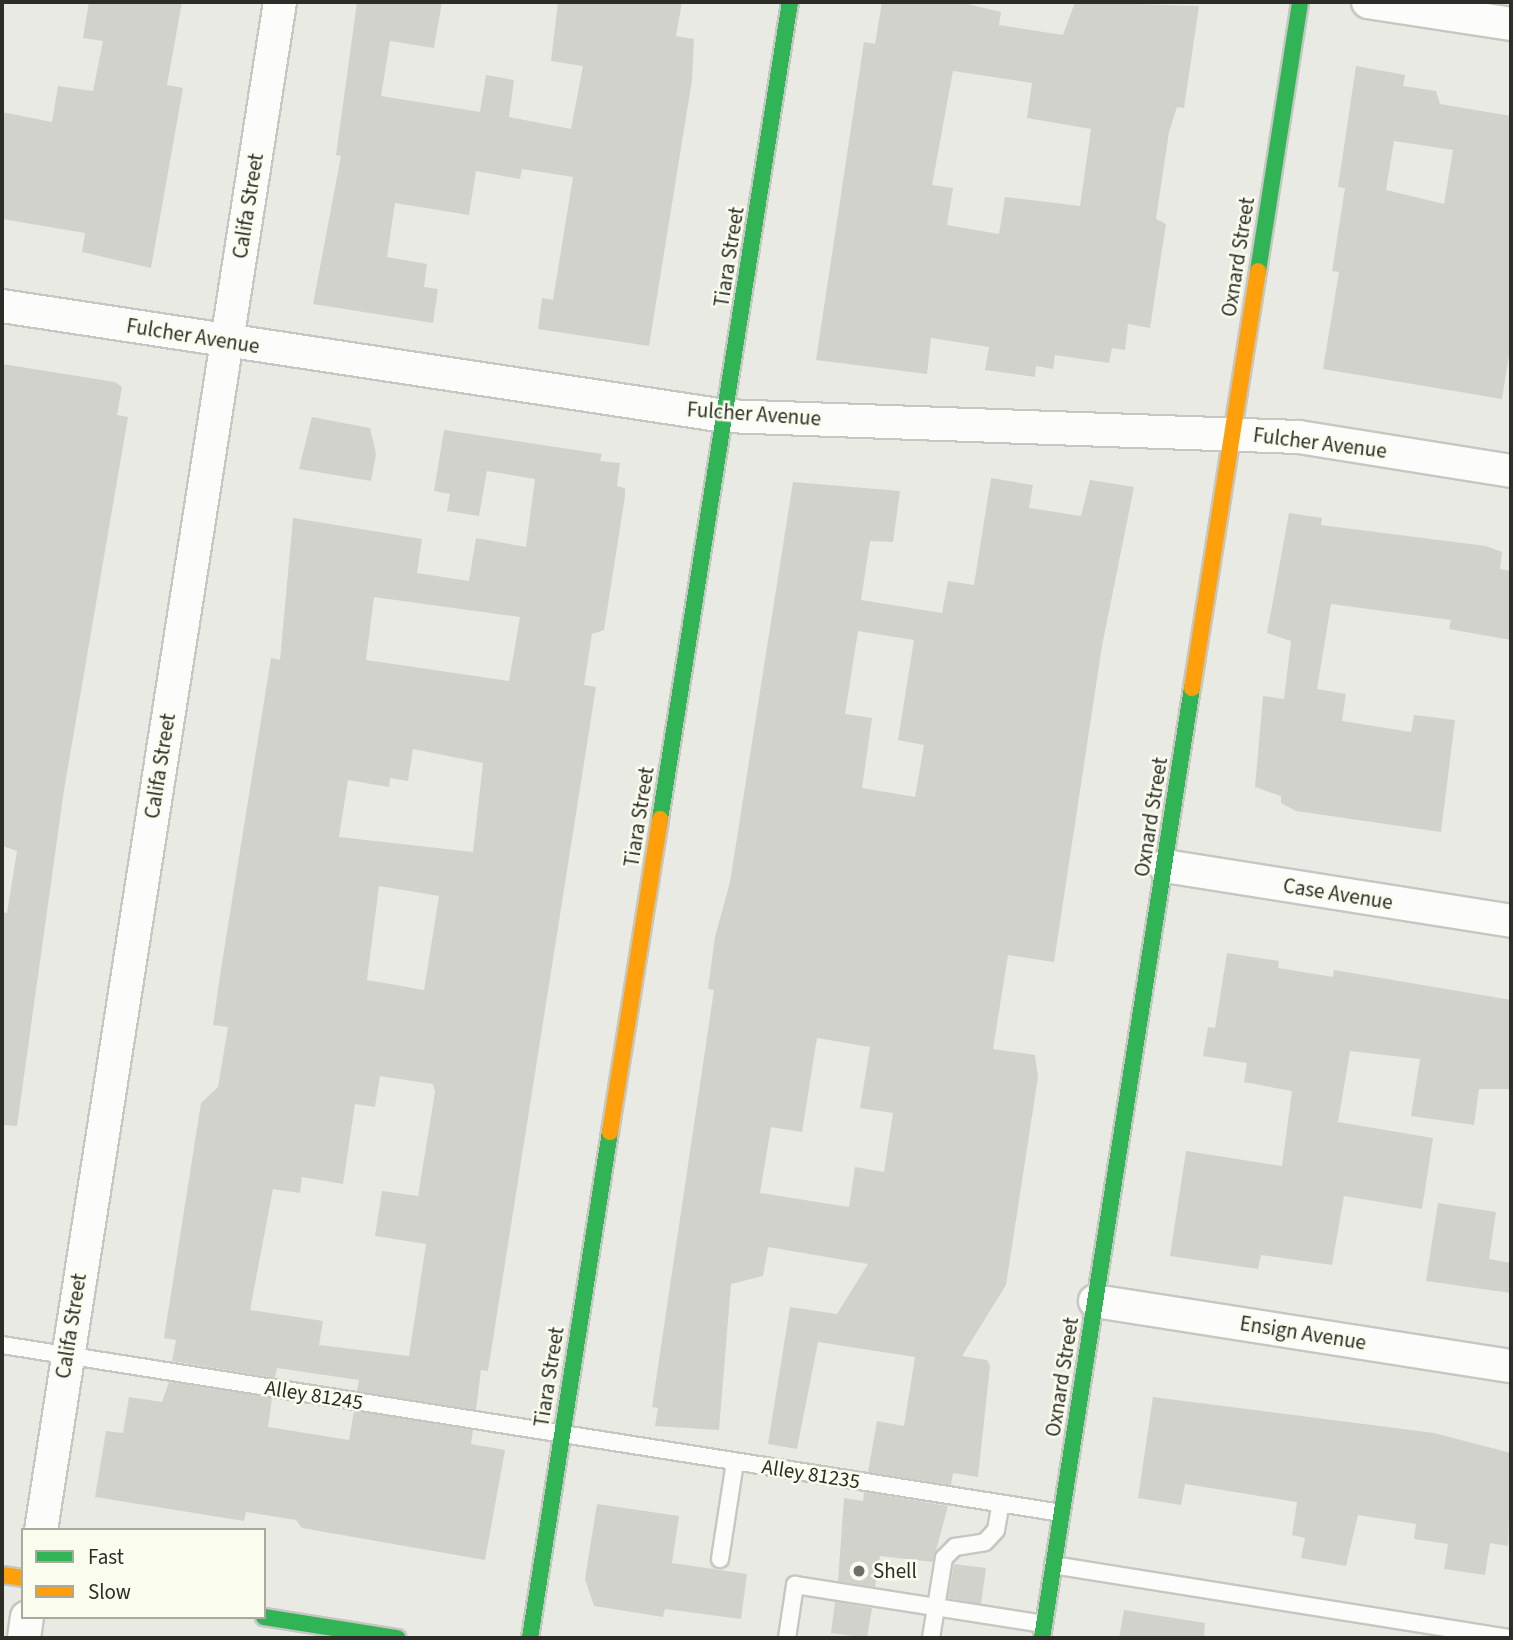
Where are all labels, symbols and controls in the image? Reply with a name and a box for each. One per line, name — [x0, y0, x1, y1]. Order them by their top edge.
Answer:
street label: Califa Street — [227, 152, 269, 260]
street label: Oxnard Street — [1216, 195, 1260, 319]
street label: Tiara Street — [709, 205, 749, 309]
street label: Fulcher Avenue — [125, 313, 261, 359]
street label: Fulcher Avenue — [686, 397, 822, 431]
street label: Fulcher Avenue — [1252, 422, 1388, 464]
street label: Califa Street — [139, 712, 181, 820]
street label: Oxnard Street — [1129, 755, 1173, 879]
street label: Tiara Street — [619, 765, 659, 869]
street label: Case Avenue — [1281, 873, 1395, 915]
street label: Califa Street — [50, 1272, 92, 1380]
street label: Ensign Avenue — [1238, 1311, 1368, 1355]
street label: Oxnard Street — [1040, 1315, 1084, 1439]
street label: Tiara Street — [529, 1325, 569, 1429]
street label: Alley 81245 — [263, 1375, 365, 1415]
street label: Alley 81235 — [760, 1454, 862, 1494]
legend — [21, 1528, 266, 1619]
text: Fast — [88, 1542, 124, 1572]
place label: Shell — [873, 1558, 917, 1584]
marker: Shell — [851, 1563, 867, 1579]
text: Slow — [88, 1577, 131, 1607]

